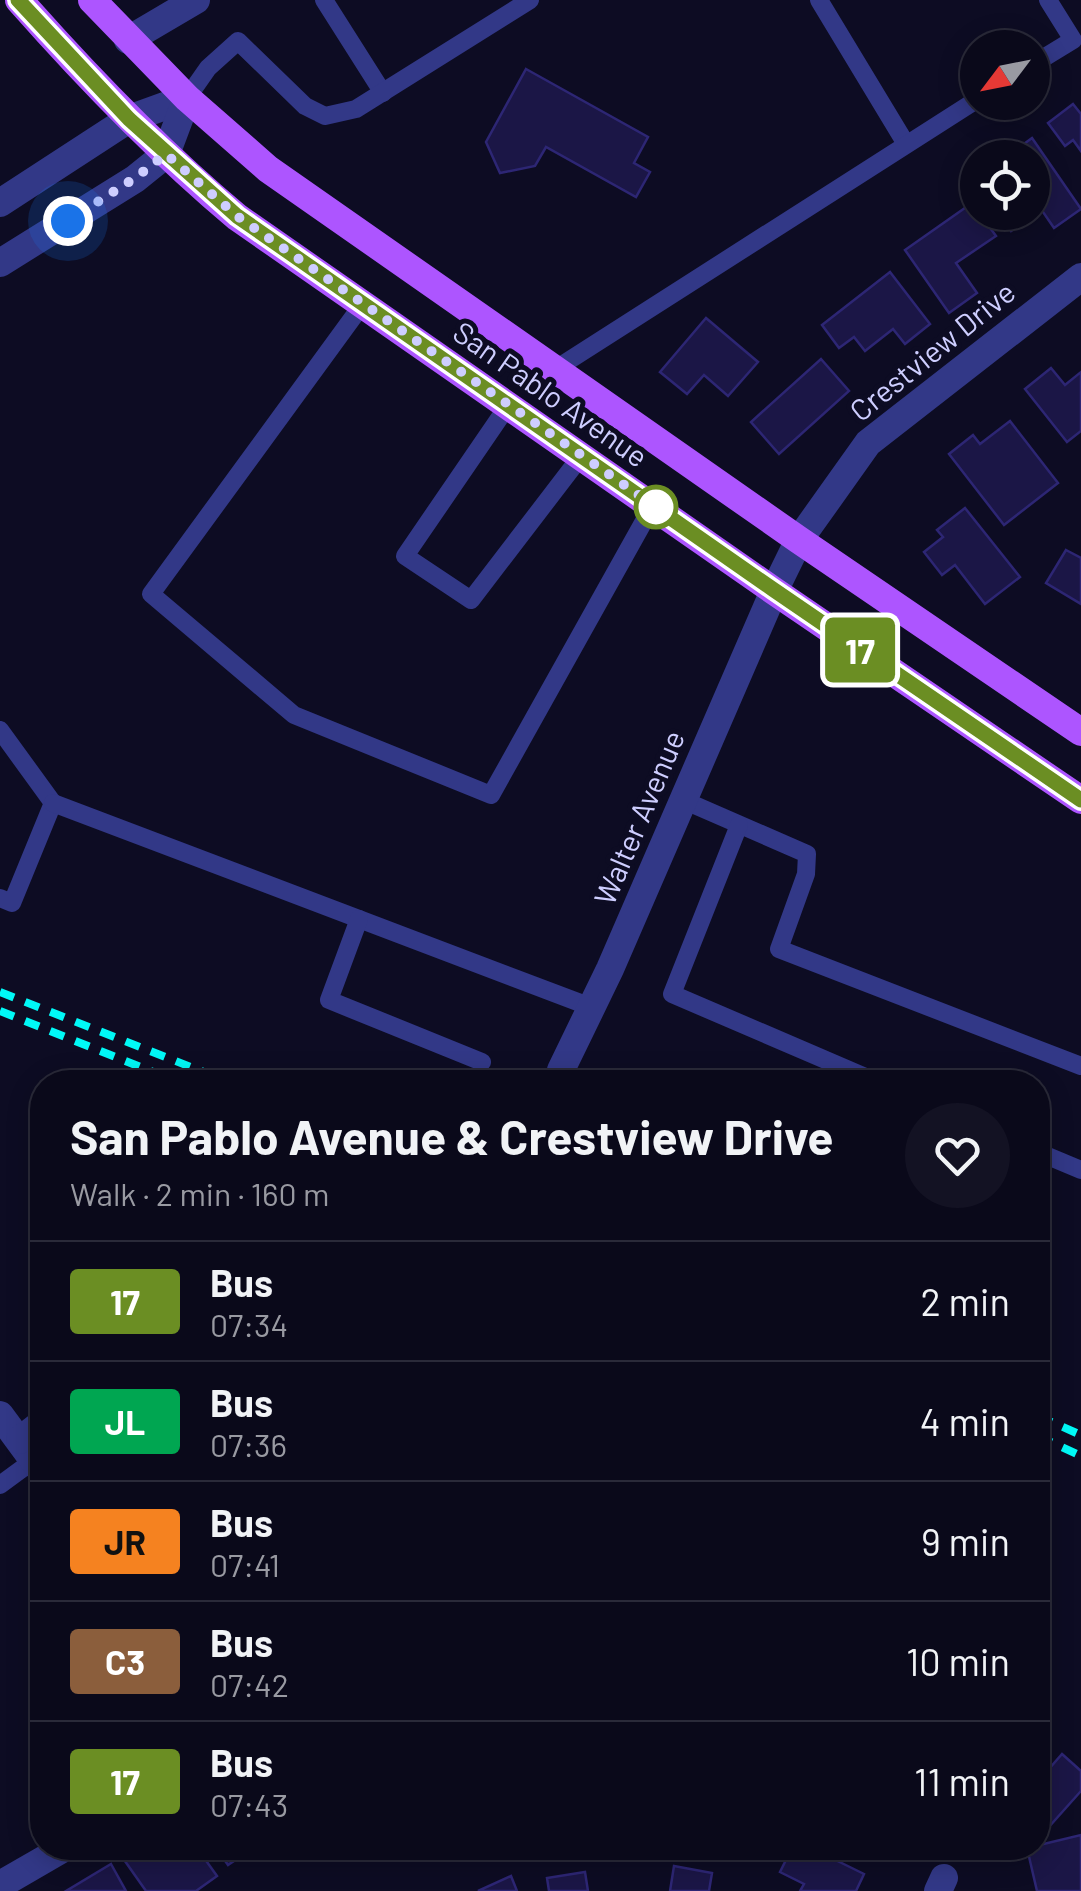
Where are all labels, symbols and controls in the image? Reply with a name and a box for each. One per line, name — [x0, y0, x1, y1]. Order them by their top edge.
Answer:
north arrow — [960, 30, 1050, 120]
map controls — [960, 30, 1050, 230]
button: locate — [960, 140, 1050, 230]
your location — [43, 196, 93, 246]
street label: Crestview Drive — [842, 273, 1022, 428]
street label: San Pablo Avenue — [447, 313, 655, 474]
unlabelled marker — [635, 486, 677, 528]
line badge: 17 — [815, 618, 905, 682]
text: 17 — [845, 629, 875, 671]
street label: Walter Avenue — [585, 725, 691, 910]
button: heart — [905, 1103, 1010, 1208]
text: San Pablo Avenue & Crestview Drive — [70, 1107, 834, 1165]
text: Walk · 2 min · 160 m — [70, 1174, 329, 1212]
text: Bus — [210, 1259, 273, 1305]
text: 2 min — [920, 1278, 1010, 1324]
text: 17 — [110, 1280, 140, 1322]
text: 07:34 — [210, 1305, 288, 1343]
text: Bus — [210, 1379, 273, 1425]
text: 4 min — [920, 1398, 1010, 1444]
text: JL — [105, 1400, 145, 1442]
text: 07:36 — [210, 1425, 287, 1463]
text: Bus — [210, 1499, 273, 1545]
text: 9 min — [921, 1518, 1010, 1564]
text: JR — [104, 1520, 146, 1562]
text: 07:41 — [210, 1545, 280, 1583]
text: Bus — [210, 1619, 273, 1665]
text: 10 min — [906, 1638, 1010, 1684]
text: C3 — [105, 1640, 145, 1682]
text: 07:42 — [210, 1665, 289, 1703]
text: Bus — [210, 1739, 273, 1785]
text: 11 min — [914, 1758, 1010, 1804]
text: 17 — [110, 1760, 140, 1802]
text: 07:43 — [210, 1785, 288, 1823]

